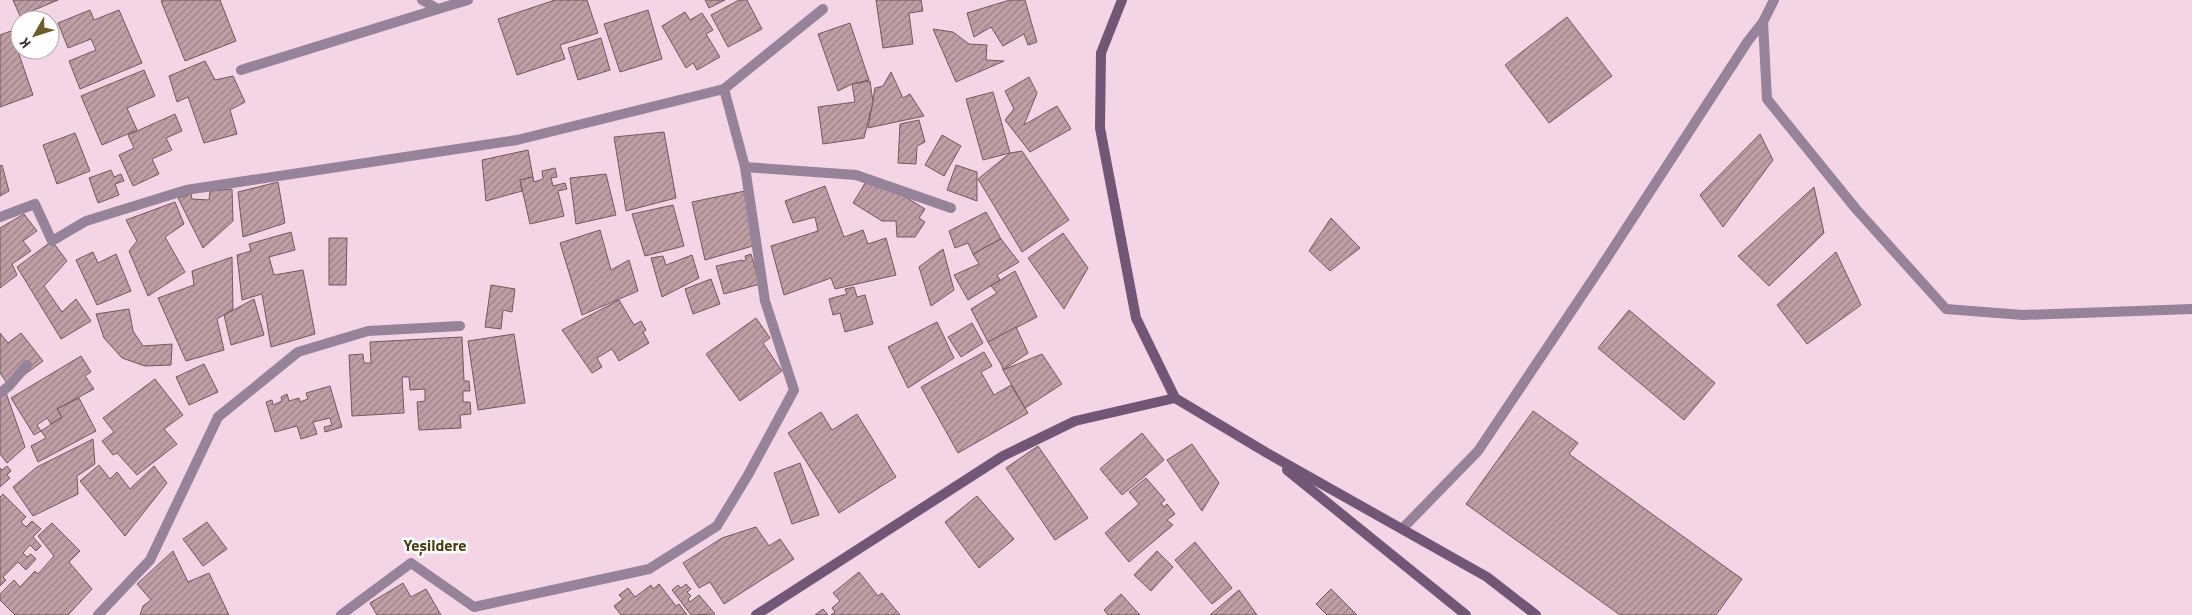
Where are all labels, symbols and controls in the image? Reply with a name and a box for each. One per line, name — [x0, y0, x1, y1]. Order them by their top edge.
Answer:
north arrow — [10, 10, 60, 60]
text: K — [13, 33, 35, 53]
district label: Yeşildere — [403, 533, 467, 557]

